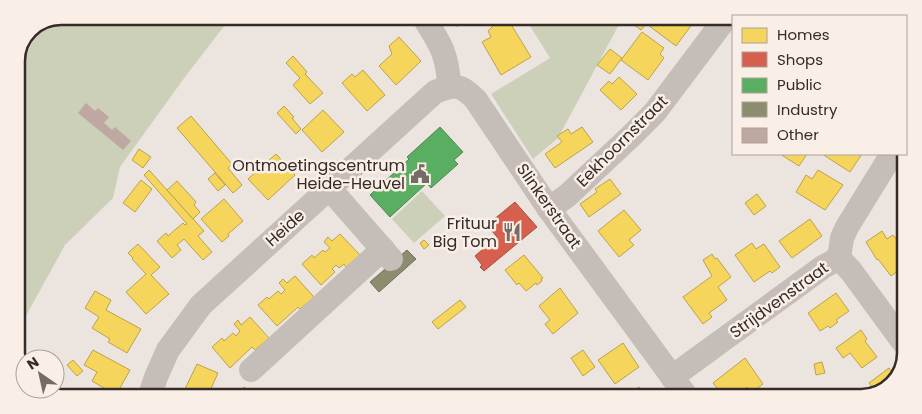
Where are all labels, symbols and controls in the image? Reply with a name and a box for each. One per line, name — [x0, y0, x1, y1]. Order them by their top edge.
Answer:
legend — [732, 15, 907, 155]
text: Homes — [777, 24, 830, 45]
text: Shops — [777, 49, 823, 70]
text: Public — [777, 74, 822, 95]
street label: Eekhoornstraat — [571, 90, 673, 192]
text: Industry — [777, 99, 838, 120]
text: Other — [777, 124, 819, 145]
place label: Ontmoetingscentrum Heide-Heuvel — [232, 154, 405, 195]
street label: Slinkerstraat — [511, 159, 587, 253]
public building icon: Ontmoetingscentrum Heide-Heuvel — [409, 163, 431, 185]
street label: Heide — [260, 204, 310, 252]
place label: Frituur Big Tom — [433, 212, 497, 253]
restaurant icon: Frituur Big Tom — [501, 221, 523, 243]
street label: Strijdvenstraat — [725, 256, 833, 344]
north arrow — [15, 349, 65, 399]
text: N — [23, 352, 43, 374]

